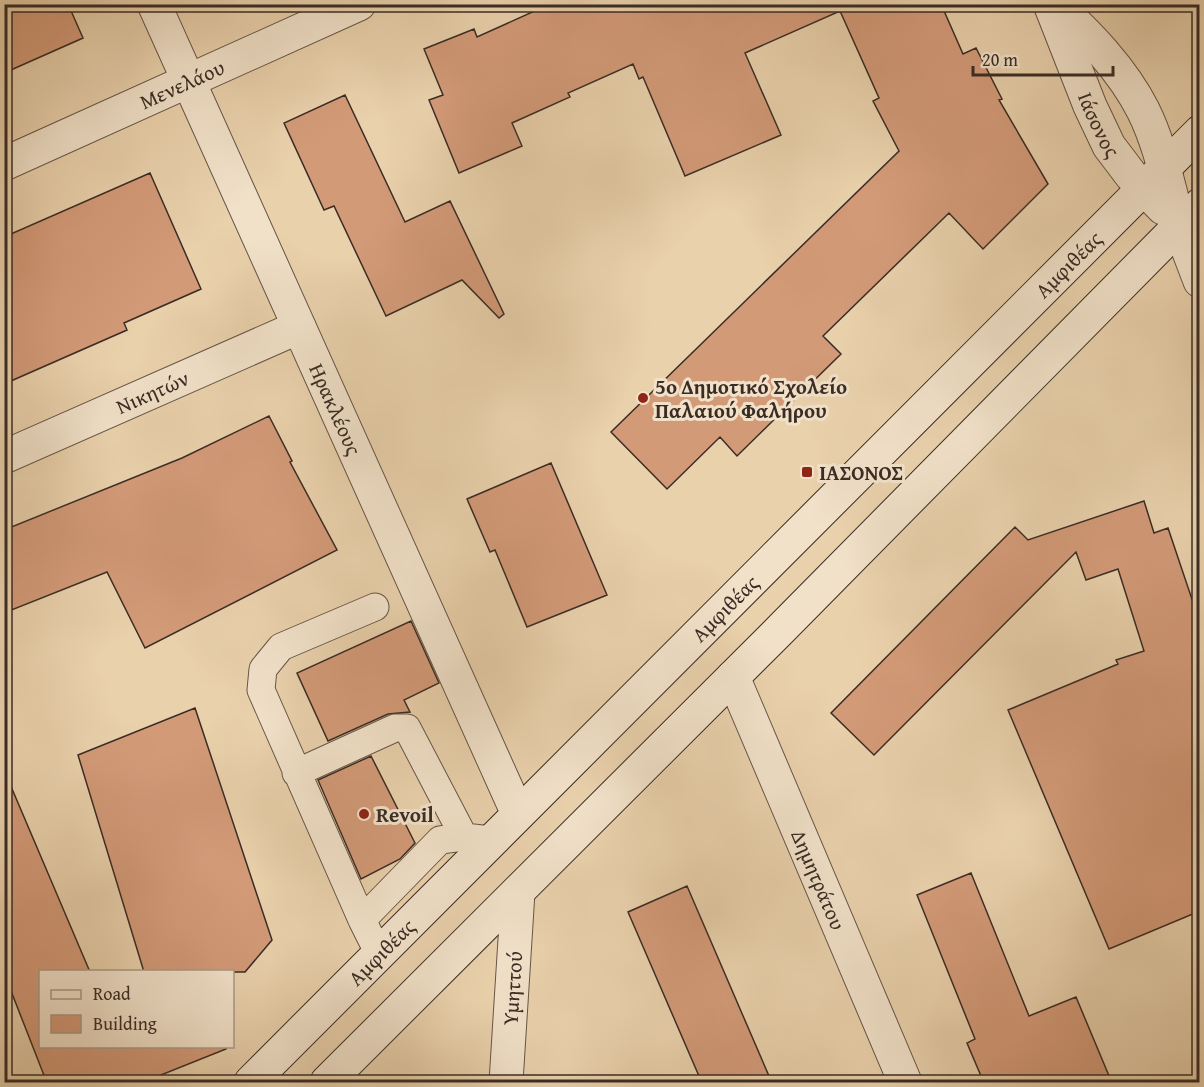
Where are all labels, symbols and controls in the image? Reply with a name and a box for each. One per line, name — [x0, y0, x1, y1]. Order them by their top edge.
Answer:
scale bar — [973, 39, 1112, 77]
text: 20 m — [982, 46, 1018, 73]
street label: Μενελάου — [134, 51, 229, 117]
street label: Ιάσονος — [1070, 87, 1128, 164]
street label: Αμφιθέας — [1027, 223, 1109, 305]
street label: Ηρακλέους — [302, 358, 370, 460]
street label: Νικητών — [111, 362, 194, 421]
place label: 5ο Δημοτικό Σχολείο Παλαιού Φαλήρου — [655, 371, 847, 426]
marker: 5ο Δημοτικό Σχολείο Παλαιού Φαλήρου — [636, 391, 650, 405]
place label: ΙΑΣΟΝΟΣ — [819, 457, 903, 488]
marker: ΙΑΣΟΝΟΣ — [800, 465, 814, 479]
street label: Αμφιθέας — [684, 567, 765, 649]
place label: Revoil — [376, 799, 434, 830]
marker: Revoil — [357, 807, 371, 821]
street label: Δημητράτου — [784, 824, 854, 935]
street label: Αμφιθέας — [340, 911, 422, 993]
street label: Υμηττού — [494, 950, 530, 1027]
legend — [39, 970, 234, 1048]
text: Road — [93, 980, 131, 1007]
text: Building — [93, 1010, 157, 1037]

